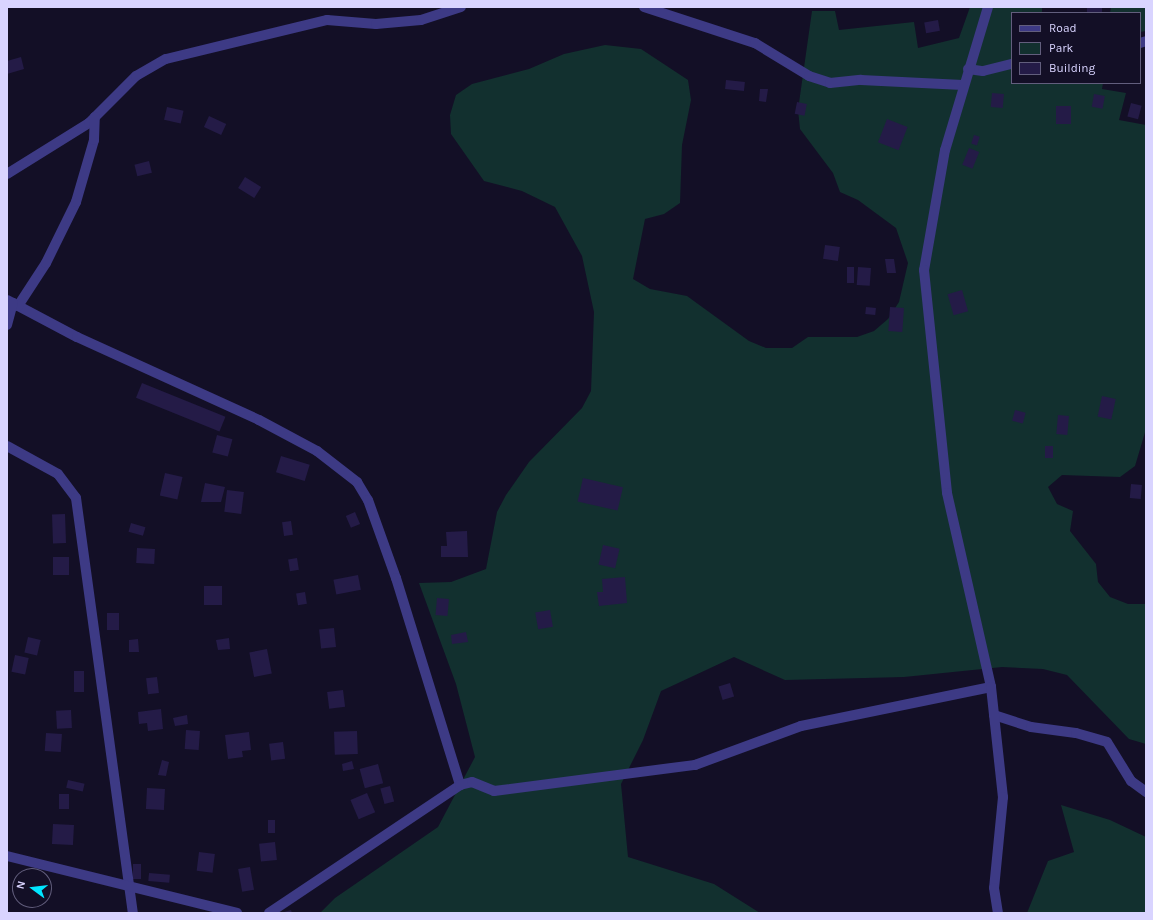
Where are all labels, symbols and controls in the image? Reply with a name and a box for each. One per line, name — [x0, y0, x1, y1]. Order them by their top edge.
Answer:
legend — [1011, 12, 1141, 84]
text: Road — [1049, 21, 1077, 35]
text: Park — [1049, 41, 1073, 55]
text: Building — [1049, 61, 1095, 75]
north arrow — [12, 868, 52, 908]
text: N — [14, 880, 28, 891]

